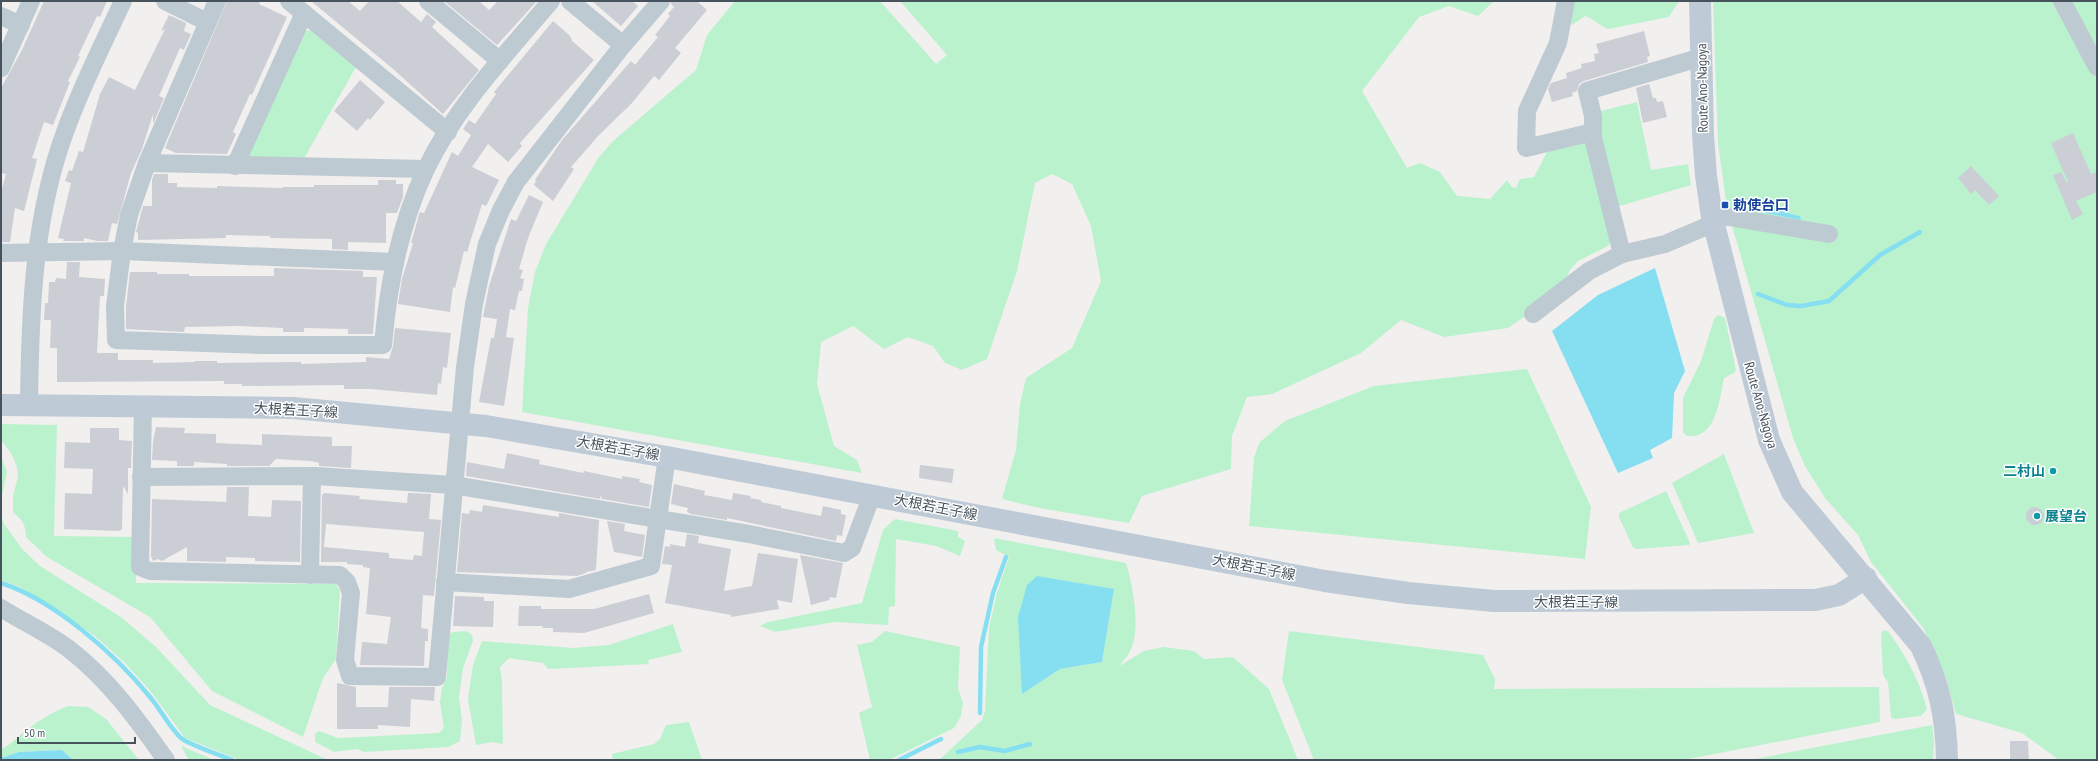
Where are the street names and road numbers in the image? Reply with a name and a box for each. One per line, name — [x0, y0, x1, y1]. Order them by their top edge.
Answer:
street label: Route Ano-Nagoya — [1692, 43, 1712, 133]
street label: Route Ano-Nagoya — [1740, 360, 1782, 450]
street label: 大根若王子線 — [254, 399, 338, 421]
street label: 大根若王子線 — [575, 432, 661, 464]
street label: 大根若王子線 — [893, 490, 979, 524]
street label: 大根若王子線 — [1211, 550, 1297, 584]
street label: 大根若王子線 — [1534, 593, 1618, 611]

